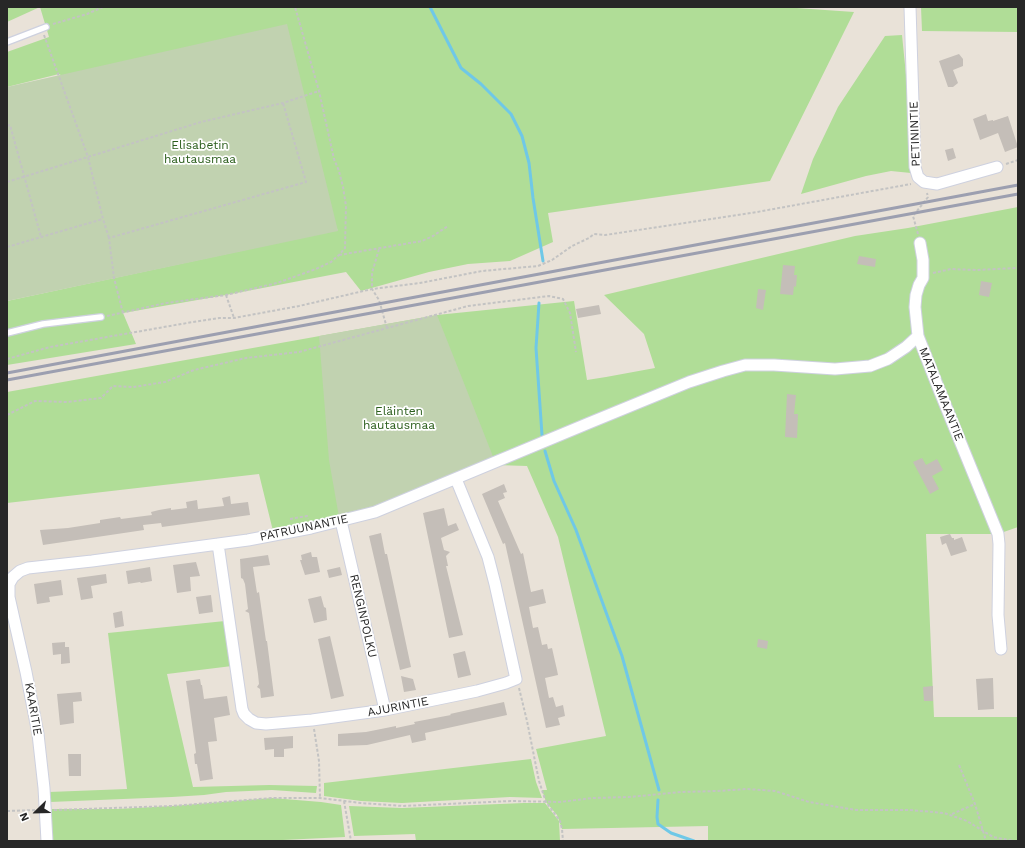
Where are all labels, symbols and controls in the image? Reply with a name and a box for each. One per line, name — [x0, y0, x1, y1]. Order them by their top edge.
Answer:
street label: PETININTIE — [907, 101, 923, 167]
park label: Elisabetin hautausmaa — [164, 138, 236, 166]
street label: MATALAMAANTIE — [916, 345, 966, 443]
park label: Eläinten hautausmaa — [363, 404, 435, 432]
street label: PATRUUNANTIE — [259, 512, 349, 544]
street label: RENGINPOLKU — [346, 573, 380, 659]
street label: KAARITIE — [21, 681, 45, 737]
street label: AJURINTIE — [366, 694, 430, 720]
north arrow — [16, 792, 56, 832]
text: N — [17, 811, 32, 823]

